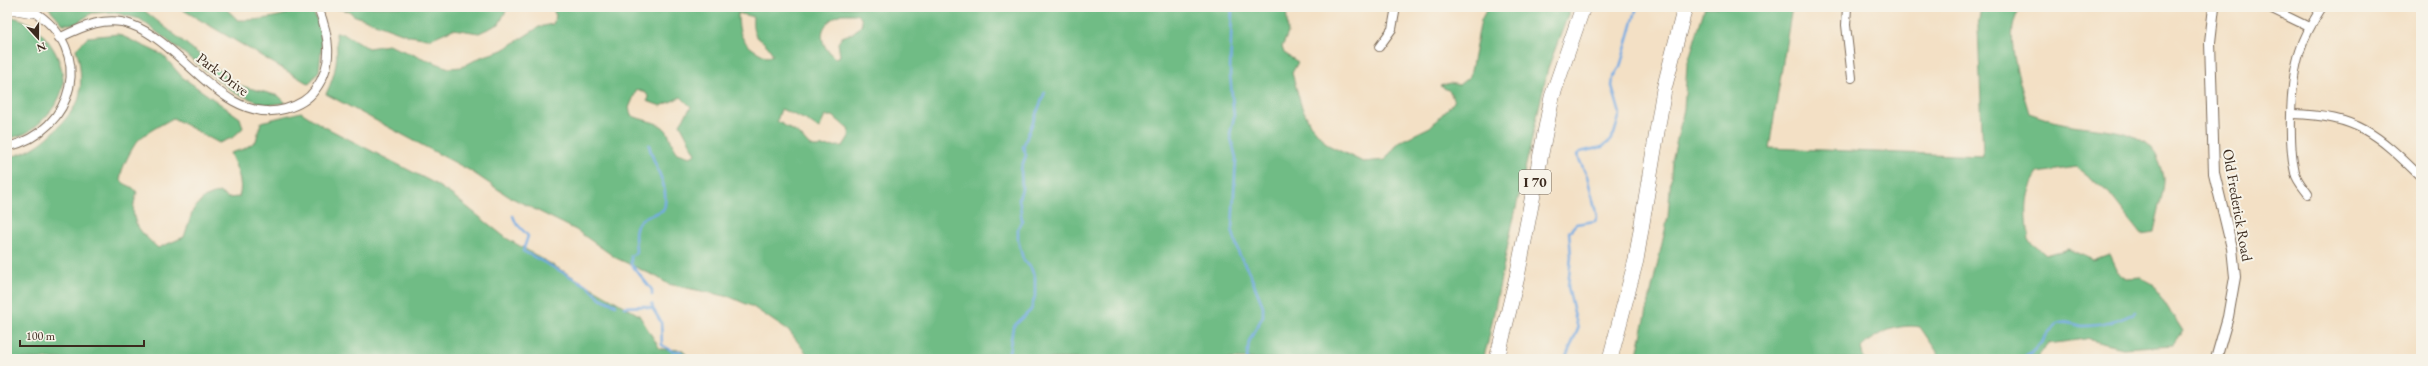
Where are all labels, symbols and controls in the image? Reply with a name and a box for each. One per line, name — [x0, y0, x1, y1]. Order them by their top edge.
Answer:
north arrow — [18, 18, 58, 58]
text: N — [35, 39, 48, 56]
street label: Park Drive — [193, 48, 253, 100]
street label: Old Frederick Road — [2219, 147, 2257, 263]
road number: I 70 — [1519, 170, 1551, 194]
scale bar — [20, 322, 144, 348]
text: 100 m — [26, 328, 56, 344]

